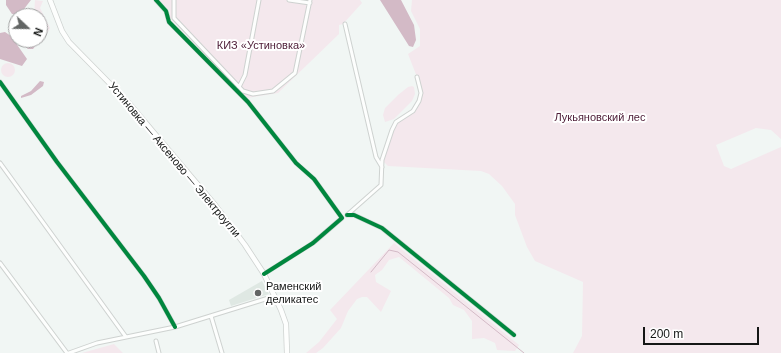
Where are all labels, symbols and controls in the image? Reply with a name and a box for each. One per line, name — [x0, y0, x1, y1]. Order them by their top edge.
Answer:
north arrow — [8, 8, 48, 48]
text: N — [31, 26, 45, 38]
park label: КИЗ «Устиновка» — [217, 39, 305, 53]
street label: Устиновка — Аксеново — Электроугли — [105, 80, 243, 240]
park label: Лукьяновский лес — [555, 111, 645, 125]
place label: Раменский деликатес — [266, 280, 321, 306]
marker: Раменский деликатес — [253, 288, 263, 298]
scale bar — [645, 319, 761, 345]
text: 200 m — [650, 327, 683, 341]

